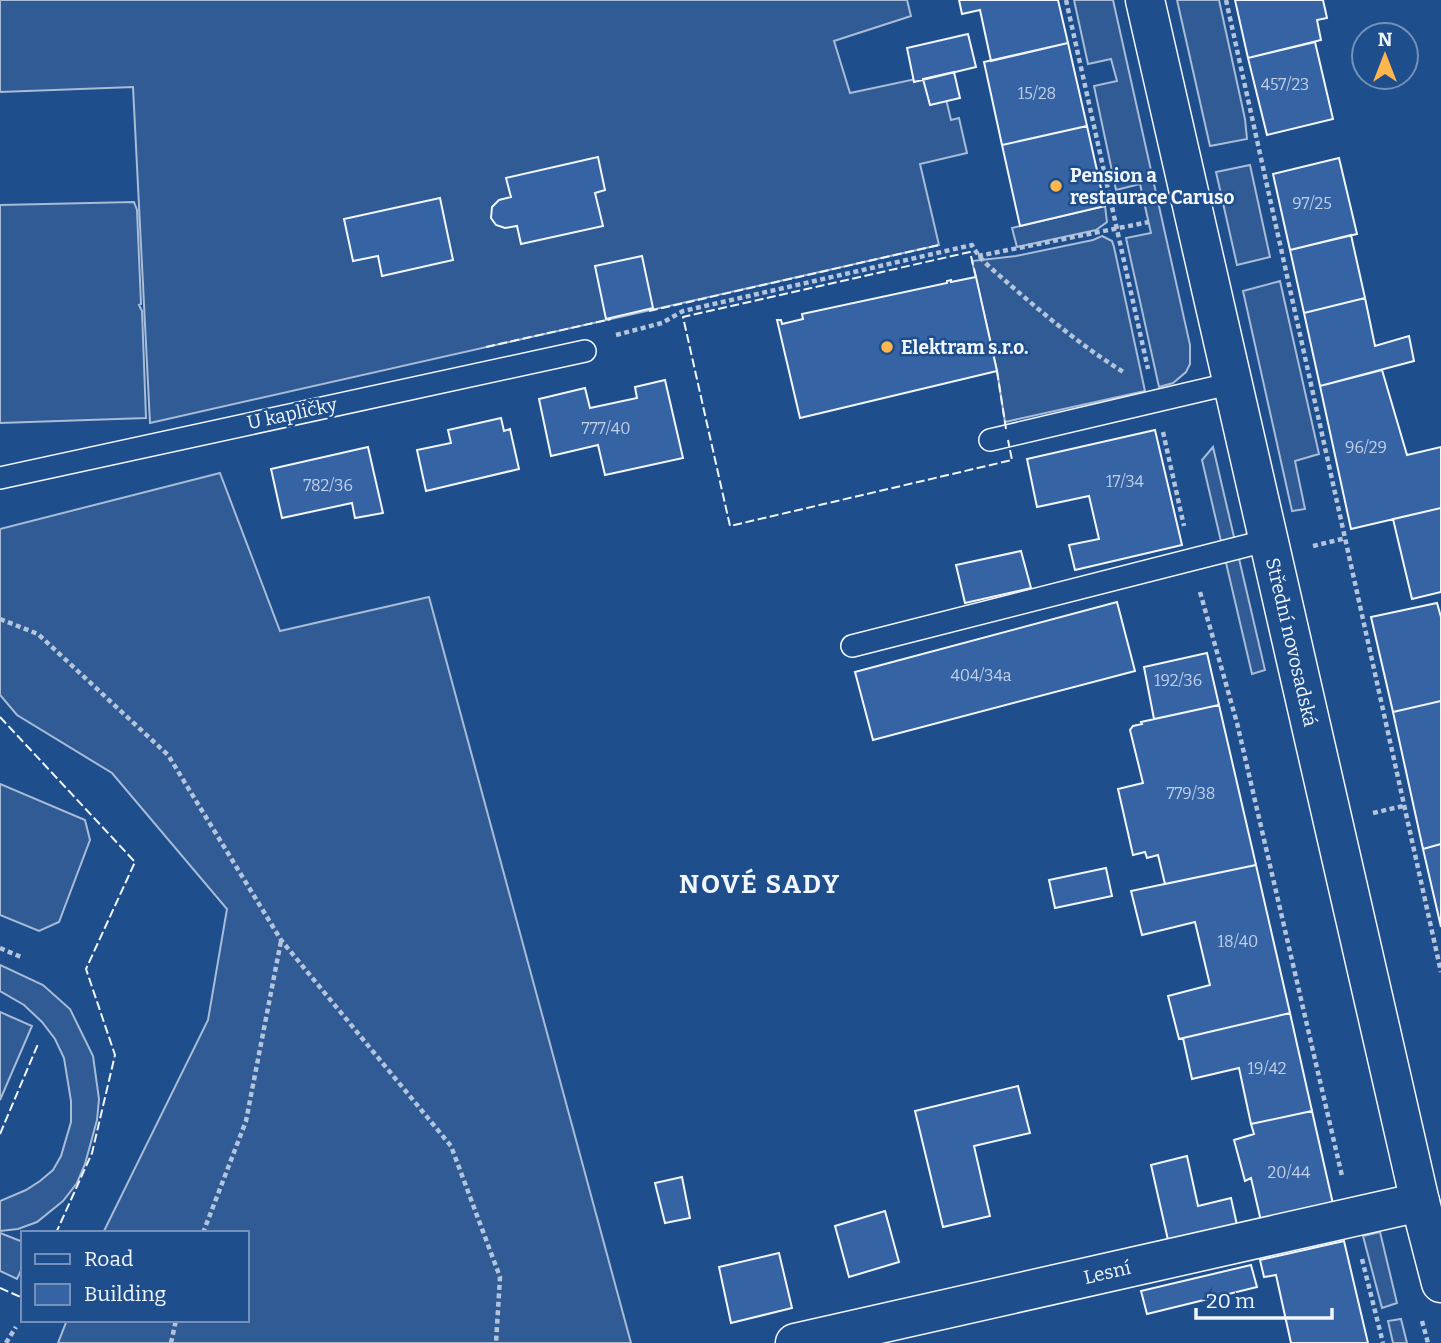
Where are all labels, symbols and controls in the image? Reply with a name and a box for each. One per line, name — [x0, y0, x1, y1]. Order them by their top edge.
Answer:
north arrow — [1350, 21, 1420, 91]
text: N — [1378, 28, 1393, 51]
house number: 457/23 — [1261, 75, 1309, 94]
house number: 15/28 — [1018, 84, 1056, 103]
place label: Pension a restaurace Caruso — [1070, 164, 1234, 209]
marker: Pension a restaurace Caruso — [1048, 178, 1064, 194]
house number: 97/25 — [1292, 194, 1332, 213]
place label: Elektram s.r.o. — [901, 336, 1028, 359]
marker: Elektram s.r.o. — [879, 339, 895, 355]
street label: U kapličky — [245, 393, 340, 434]
house number: 777/40 — [582, 419, 630, 438]
house number: 96/29 — [1345, 438, 1387, 457]
house number: 17/34 — [1106, 472, 1145, 491]
house number: 782/36 — [303, 476, 353, 495]
street label: Střední novosadská — [1261, 555, 1322, 729]
house number: 404/34a — [950, 666, 1012, 685]
house number: 192/36 — [1154, 671, 1202, 690]
house number: 779/38 — [1166, 784, 1216, 803]
district label: NOVÉ SADY — [679, 868, 841, 900]
house number: 18/40 — [1218, 932, 1258, 951]
house number: 19/42 — [1248, 1059, 1286, 1078]
house number: 20/44 — [1268, 1163, 1311, 1182]
legend — [21, 1231, 248, 1322]
text: Road — [84, 1246, 133, 1272]
street label: Lesní — [1081, 1256, 1133, 1289]
scale bar — [1196, 1276, 1332, 1320]
text: Building — [84, 1281, 167, 1307]
text: 20 m — [1206, 1288, 1255, 1314]

